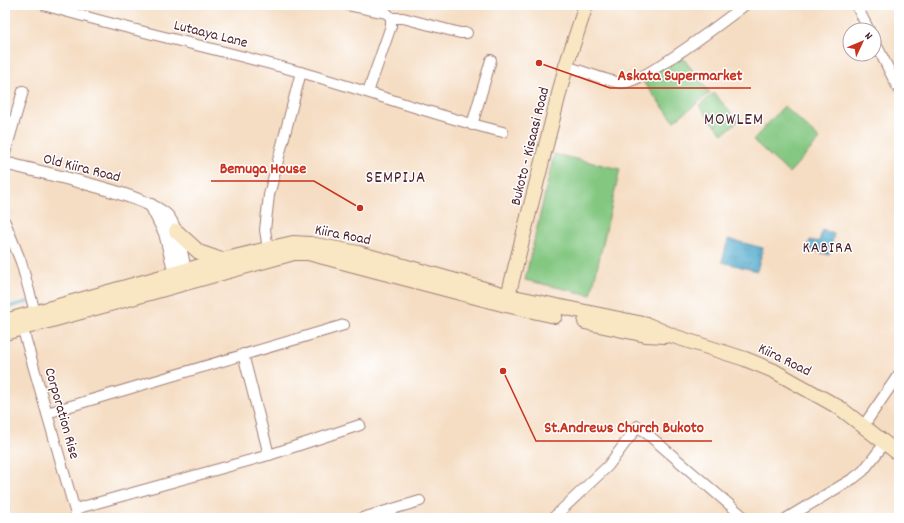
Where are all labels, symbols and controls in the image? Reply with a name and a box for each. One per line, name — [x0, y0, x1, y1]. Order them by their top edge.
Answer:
street label: Lutaaya Lane — [171, 15, 250, 55]
north arrow — [842, 22, 882, 62]
text: N — [860, 29, 876, 44]
callout: Askata Supermarket — [610, 60, 751, 88]
text: Askata Supermarket — [618, 65, 743, 88]
street label: Bukoto - Kisaasi Road — [506, 85, 556, 208]
district label: MOWLEM — [704, 109, 764, 133]
street label: Old Kiira Road — [40, 149, 123, 189]
callout: Bemuga House — [211, 153, 314, 181]
text: Bemuga House — [220, 158, 306, 181]
district label: SEMPIJA — [366, 167, 426, 191]
street label: Kiira Road — [313, 220, 372, 252]
district label: KABIRA — [802, 237, 854, 260]
street label: Kiira Road — [754, 339, 814, 383]
street label: Corporation Rise — [38, 365, 85, 462]
callout: St.Andrews Church Bukoto — [536, 413, 712, 441]
text: St.Andrews Church Bukoto — [544, 417, 704, 440]

